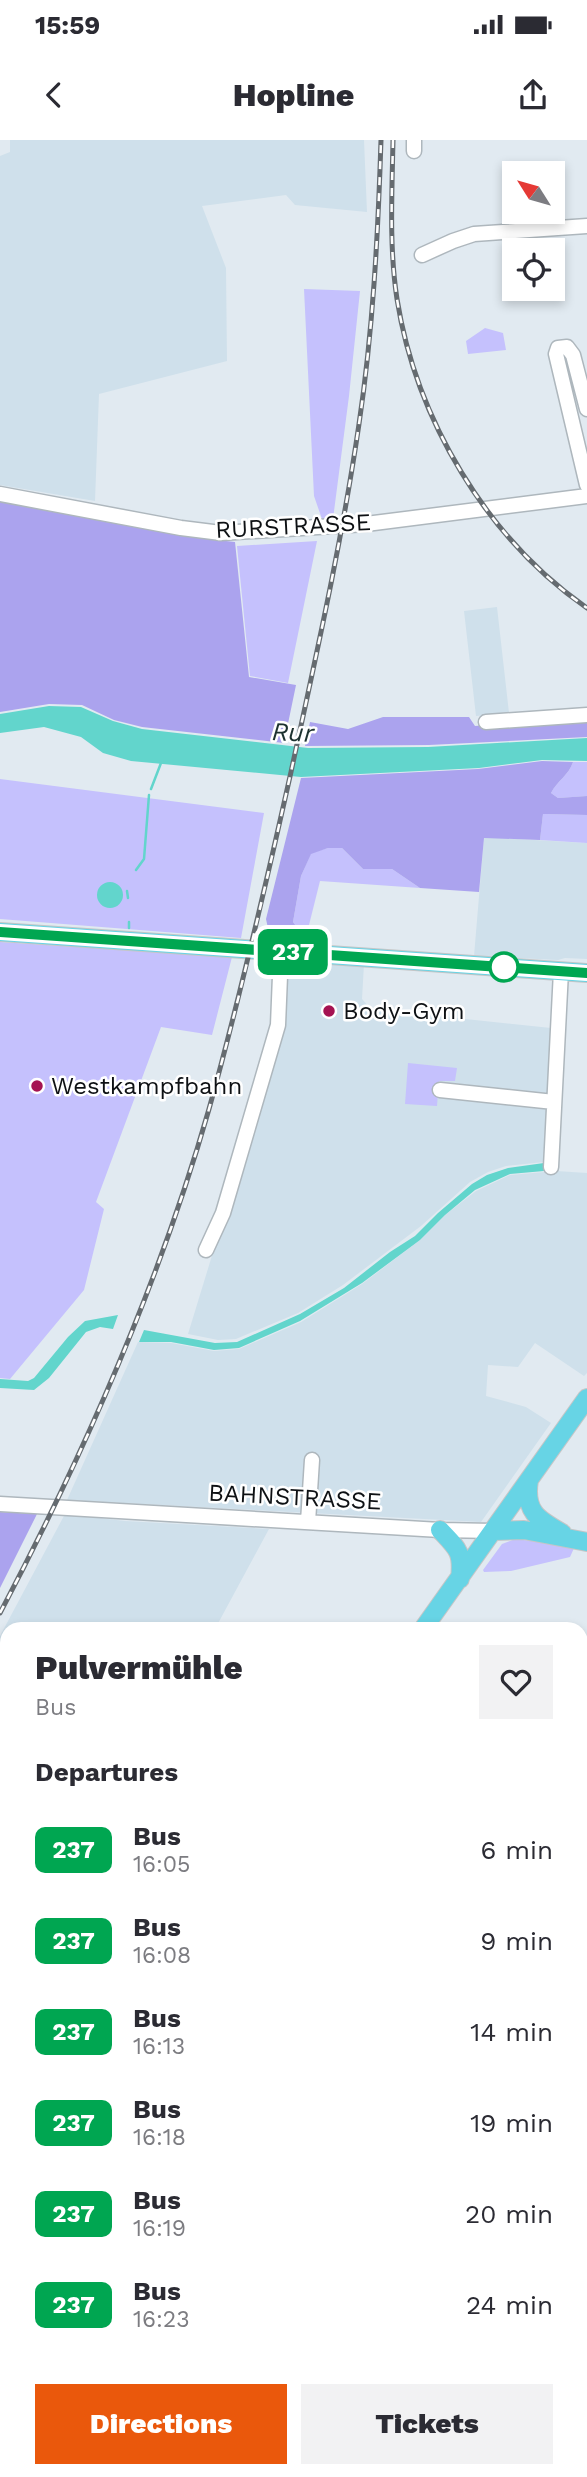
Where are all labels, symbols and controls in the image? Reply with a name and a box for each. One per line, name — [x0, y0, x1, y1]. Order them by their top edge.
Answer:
text: 15:59 — [35, 10, 100, 40]
icon: back — [35, 76, 73, 114]
text: Hopline — [233, 76, 354, 114]
icon: share — [514, 76, 552, 114]
north arrow — [502, 161, 565, 224]
map controls — [502, 161, 565, 301]
button: locate — [502, 238, 565, 301]
street label: RURSTRASSE — [214, 508, 372, 544]
water label: Rur — [271, 716, 316, 748]
line badge: 237 — [253, 929, 333, 975]
text: 237 — [272, 938, 314, 966]
unlabelled marker — [489, 952, 519, 982]
place label: Body-Gym — [343, 997, 465, 1025]
marker: Body-Gym — [321, 1003, 337, 1019]
place label: Westkampfbahn — [51, 1072, 242, 1100]
marker: Westkampfbahn — [29, 1078, 45, 1094]
street label: BAHNSTRASSE — [208, 1478, 382, 1516]
button: heart — [479, 1645, 553, 1719]
text: Pulvermühle — [35, 1648, 243, 1687]
text: Bus — [35, 1694, 76, 1721]
text: Departures — [35, 1757, 178, 1787]
text: Bus — [133, 1821, 181, 1851]
text: 6 min — [481, 1835, 553, 1865]
text: 237 — [52, 1836, 95, 1864]
text: 16:05 — [133, 1851, 190, 1878]
text: Bus — [133, 1912, 181, 1942]
text: 9 min — [480, 1926, 553, 1956]
text: 237 — [52, 1927, 95, 1955]
text: 16:08 — [133, 1942, 191, 1969]
text: Bus — [133, 2003, 181, 2033]
text: 14 min — [470, 2017, 553, 2047]
text: 237 — [52, 2018, 95, 2046]
text: 16:13 — [133, 2033, 185, 2060]
text: Bus — [133, 2094, 181, 2124]
text: 19 min — [470, 2108, 553, 2138]
text: 237 — [52, 2109, 95, 2137]
text: 16:18 — [133, 2124, 186, 2151]
text: Bus — [133, 2185, 181, 2215]
text: 20 min — [465, 2199, 553, 2229]
text: 237 — [52, 2200, 95, 2228]
text: 16:19 — [133, 2215, 186, 2242]
text: Bus — [133, 2276, 181, 2306]
text: 24 min — [466, 2290, 553, 2320]
text: 237 — [52, 2291, 95, 2319]
text: 16:23 — [133, 2306, 190, 2333]
button: Directions — [35, 2384, 287, 2464]
button: Tickets — [301, 2384, 553, 2464]

